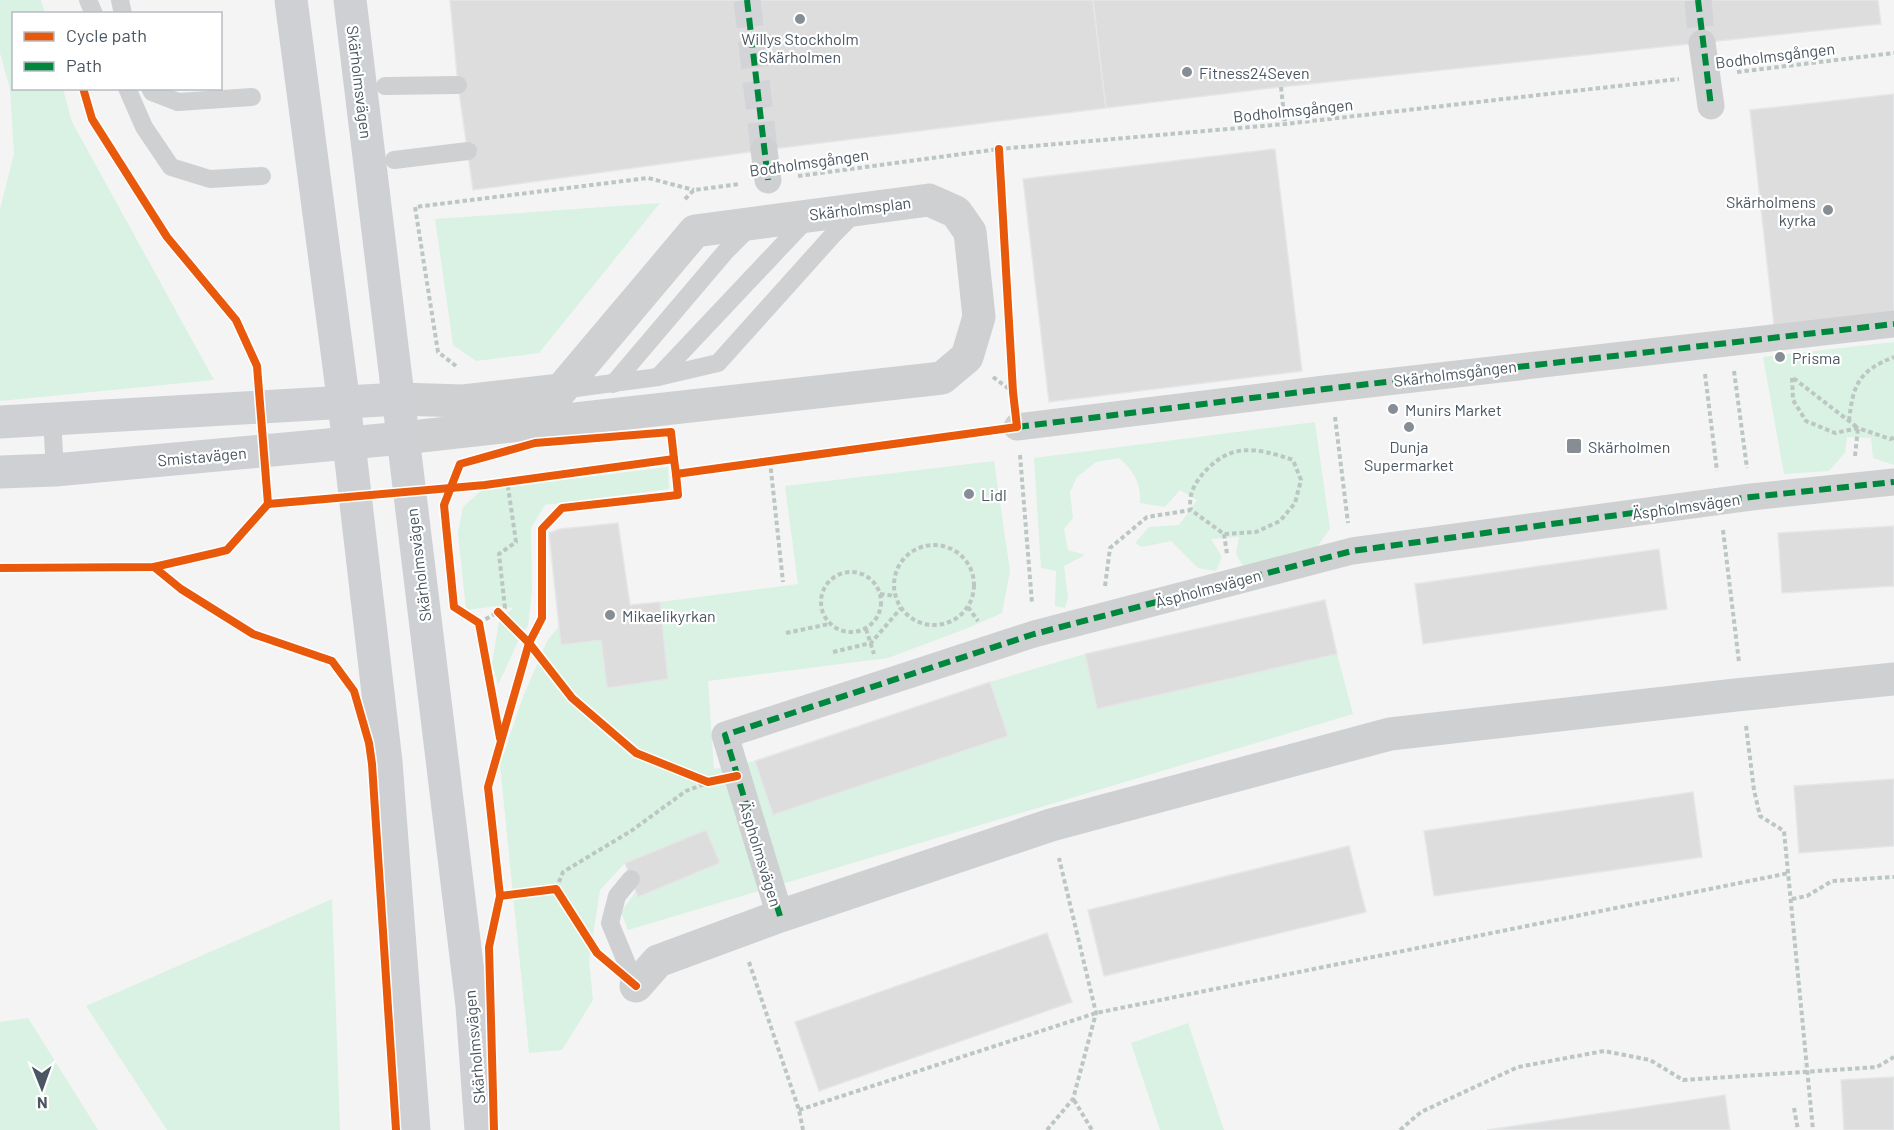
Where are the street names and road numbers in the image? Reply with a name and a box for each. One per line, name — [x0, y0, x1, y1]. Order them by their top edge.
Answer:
street label: Skärholmsvägen — [344, 24, 376, 140]
street label: Bodholmsgången — [1714, 38, 1836, 72]
street label: Bodholmsgången — [1232, 94, 1354, 126]
street label: Bodholmsgången — [748, 144, 870, 180]
street label: Skärholmsplan — [808, 192, 912, 224]
street label: Skärholmsgången — [1392, 356, 1518, 390]
street label: Smistavägen — [157, 443, 247, 469]
street label: Äspholmsvägen — [1631, 489, 1741, 523]
street label: Skärholmsvägen — [402, 507, 434, 623]
street label: Äspholmsvägen — [1153, 565, 1263, 611]
street label: Äspholmsvägen — [736, 799, 786, 909]
street label: Skärholmsvägen — [460, 989, 488, 1105]

